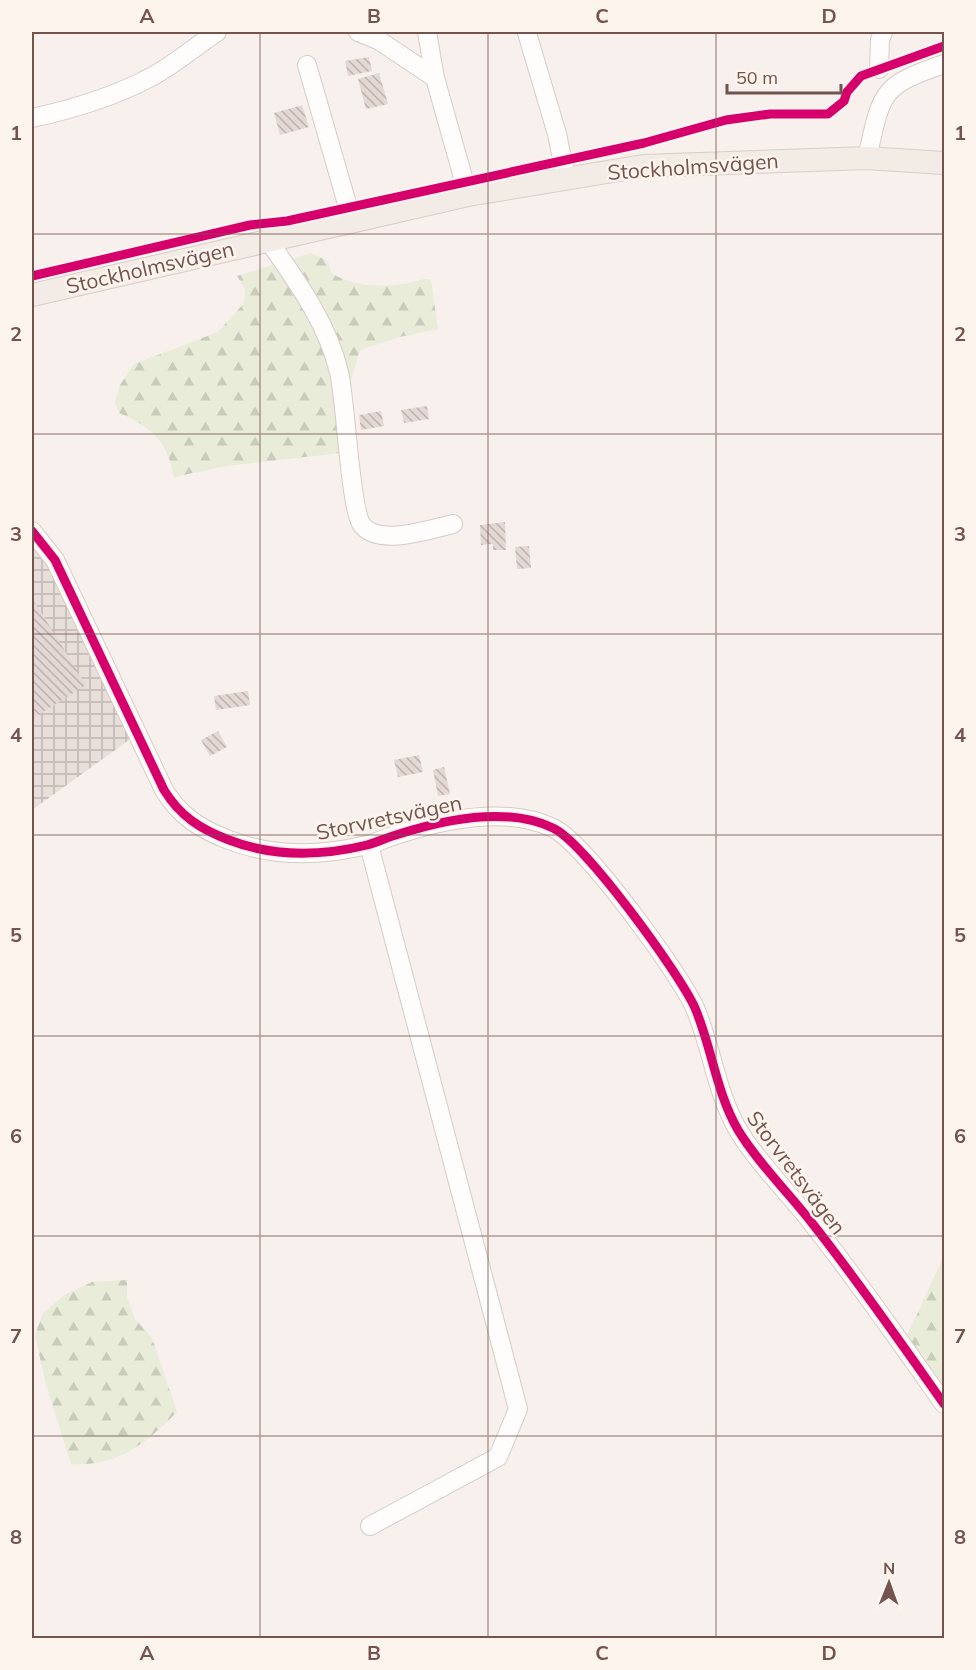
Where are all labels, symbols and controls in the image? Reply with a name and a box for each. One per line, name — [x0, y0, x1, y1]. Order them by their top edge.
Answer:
text: A — [140, 3, 155, 28]
text: B — [367, 3, 381, 28]
text: C — [595, 3, 609, 28]
text: D — [821, 3, 837, 28]
scale bar — [727, 57, 841, 95]
text: 50 m — [736, 66, 778, 89]
text: 1 — [10, 120, 22, 145]
text: 1 — [954, 120, 966, 145]
street label: Stockholmsvägen — [606, 147, 779, 185]
street label: Stockholmsvägen — [63, 235, 236, 299]
text: 2 — [10, 321, 22, 346]
text: 2 — [954, 321, 966, 346]
text: 3 — [10, 521, 22, 546]
text: 3 — [954, 521, 966, 546]
text: 4 — [10, 722, 22, 747]
text: 4 — [954, 722, 966, 747]
street label: Storvretsvägen — [314, 789, 464, 845]
text: 5 — [10, 922, 22, 947]
text: 5 — [954, 922, 966, 947]
street label: Storvretsvägen — [742, 1105, 852, 1239]
text: 6 — [10, 1123, 22, 1148]
text: 6 — [954, 1123, 966, 1148]
text: 7 — [10, 1323, 22, 1348]
text: 7 — [954, 1323, 966, 1348]
text: 8 — [10, 1524, 22, 1549]
text: 8 — [954, 1524, 966, 1549]
north arrow — [859, 1553, 919, 1613]
text: N — [883, 1558, 895, 1578]
text: A — [140, 1640, 155, 1665]
text: B — [367, 1640, 381, 1665]
text: C — [595, 1640, 609, 1665]
text: D — [821, 1640, 837, 1665]

